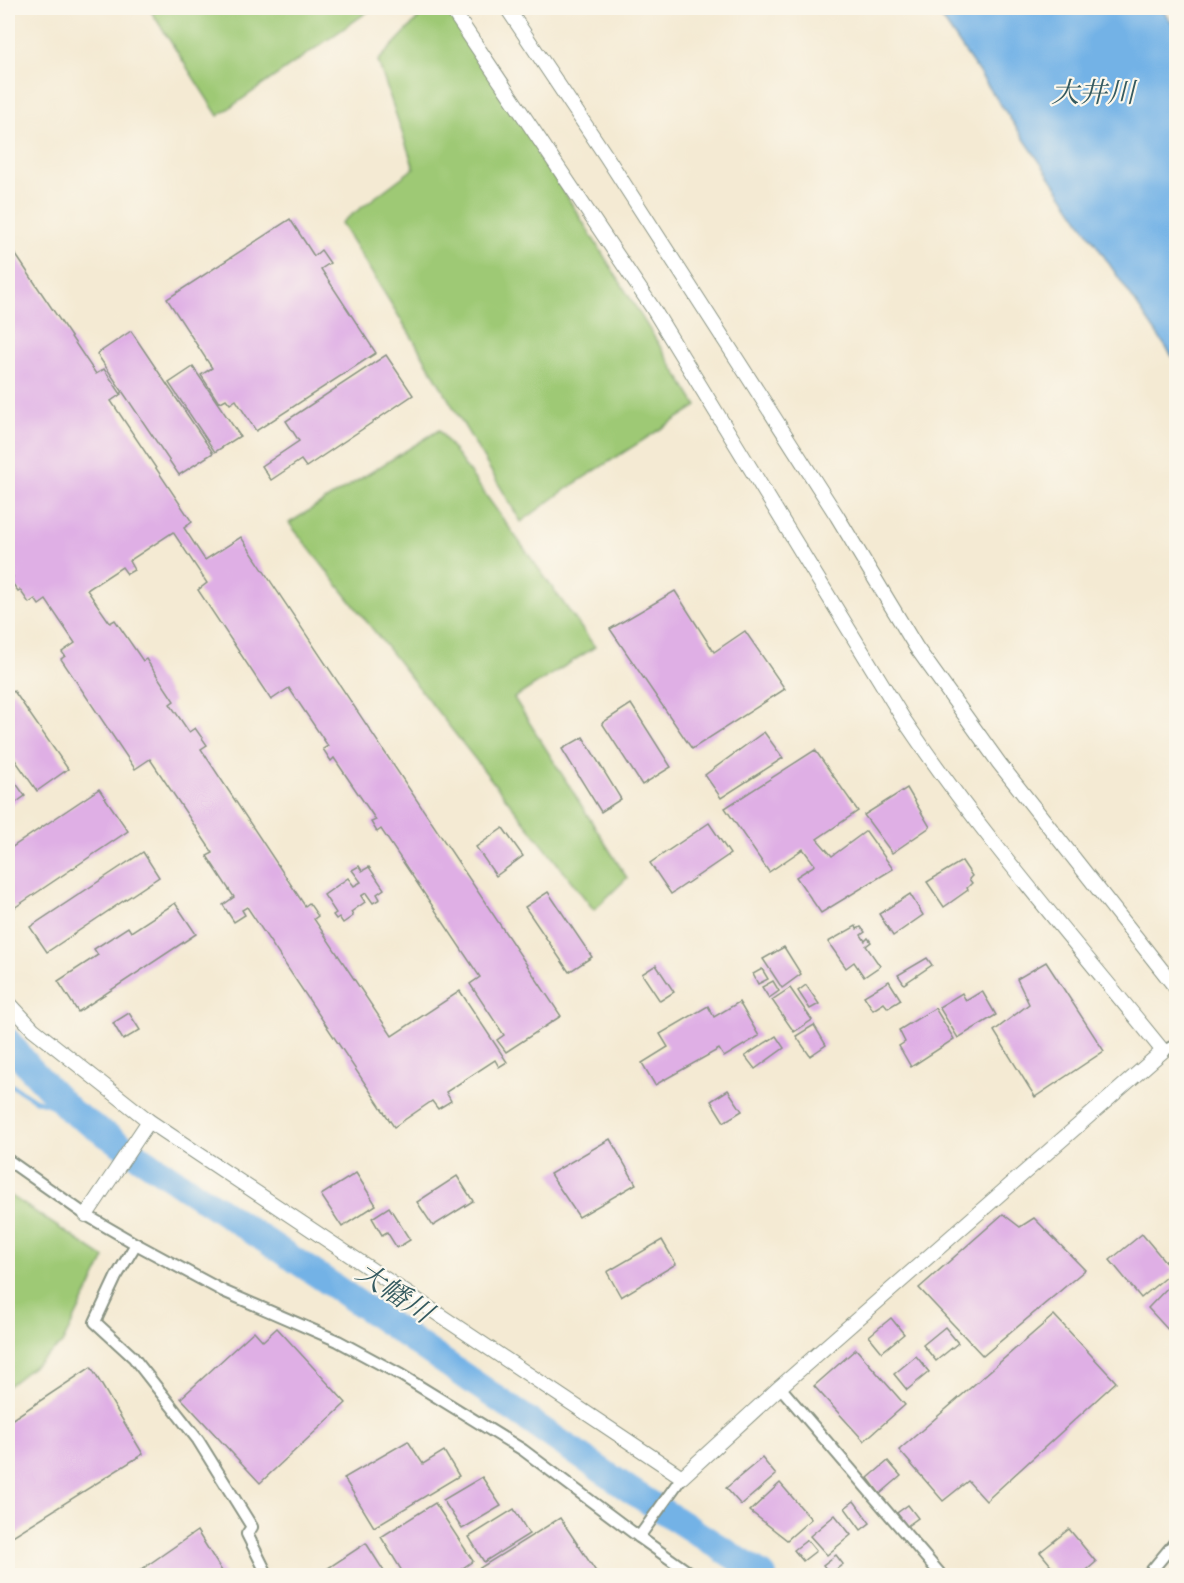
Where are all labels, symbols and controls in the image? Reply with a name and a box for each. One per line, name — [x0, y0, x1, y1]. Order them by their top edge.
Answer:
water label: 大井川 — [1051, 74, 1138, 110]
water label: 大幡川 — [350, 1254, 442, 1332]

